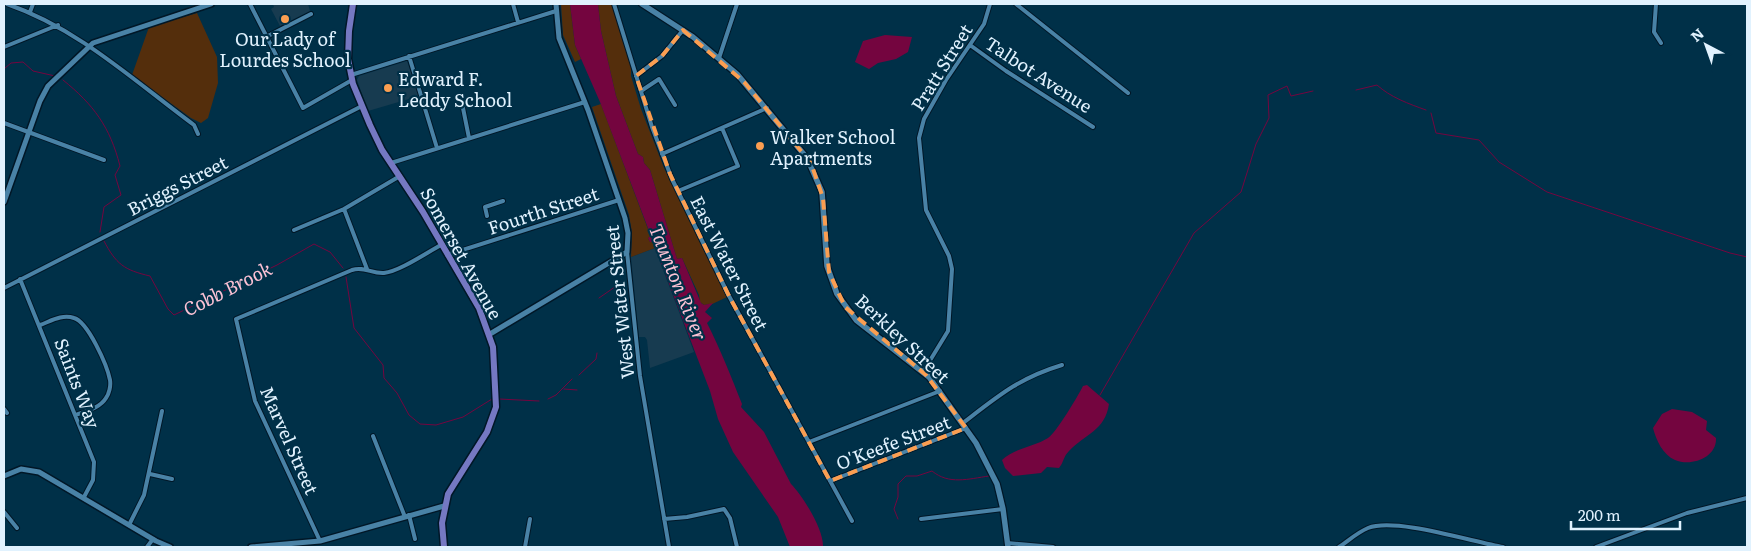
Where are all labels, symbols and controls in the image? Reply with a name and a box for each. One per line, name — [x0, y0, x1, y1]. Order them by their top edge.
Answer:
marker: Our Lady of Lourdes School — [279, 13, 291, 25]
street label: Pratt Street — [904, 18, 979, 116]
north arrow — [1681, 20, 1731, 70]
text: N — [1686, 23, 1708, 46]
place label: Our Lady of Lourdes School — [219, 25, 351, 73]
street label: Talbot Avenue — [980, 29, 1098, 119]
place label: Edward F. Leddy School — [398, 65, 512, 113]
marker: Edward F. Leddy School — [382, 82, 394, 94]
place label: Walker School Apartments — [770, 123, 895, 171]
marker: Walker School Apartments — [754, 140, 766, 152]
street label: Briggs Street — [122, 148, 232, 222]
street label: Fourth Street — [484, 179, 603, 241]
street label: Somerset Avenue — [414, 182, 510, 324]
street label: East Water Street — [684, 191, 776, 336]
water label: Taunton River — [643, 220, 715, 345]
street label: West Water Street — [597, 223, 640, 380]
water label: Cobb Brook — [178, 253, 277, 322]
street label: Berkley Street — [850, 287, 957, 389]
street label: Saints Way — [48, 334, 108, 433]
street label: Marvel Street — [254, 381, 326, 499]
street label: O'Keefe Street — [832, 408, 955, 476]
scale bar — [1571, 498, 1680, 530]
text: 200 m — [1578, 503, 1621, 526]

